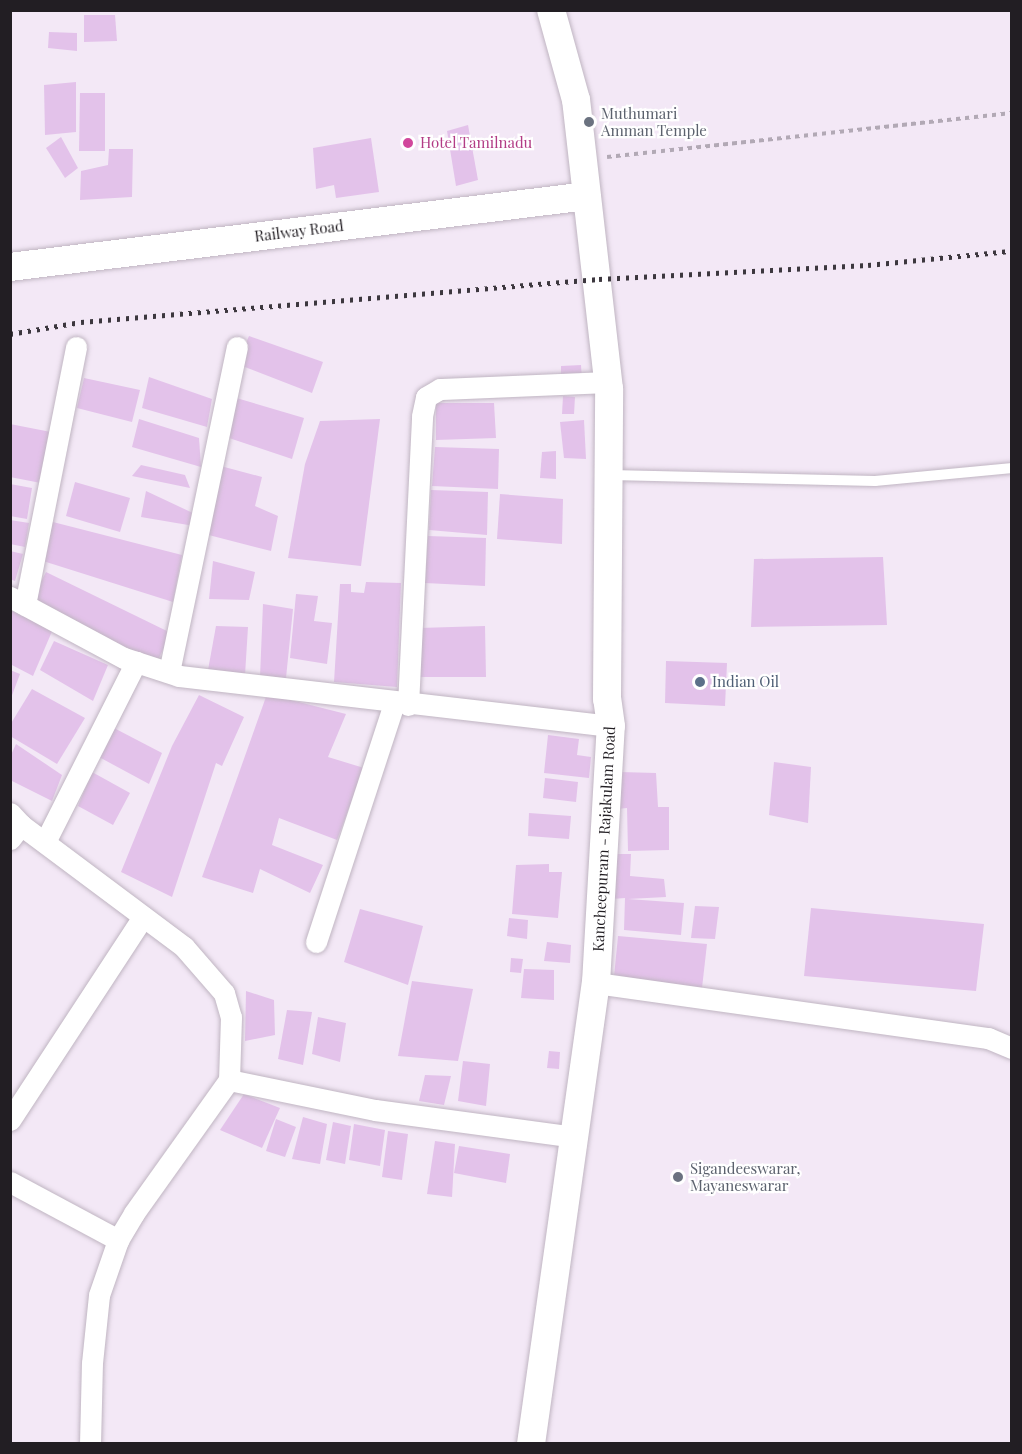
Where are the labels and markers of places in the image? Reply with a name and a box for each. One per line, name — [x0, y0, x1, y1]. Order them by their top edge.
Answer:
place label: Muthumari Amman Temple — [601, 104, 707, 139]
marker: Muthumari Amman Temple — [582, 115, 596, 129]
place label: Hotel Tamilnadu — [420, 134, 533, 152]
marker: Hotel Tamilnadu — [401, 136, 415, 150]
place label: Indian Oil — [712, 673, 779, 691]
marker: Indian Oil — [693, 675, 707, 689]
place label: Sigandeeswarar, Mayaneswarar — [690, 1159, 800, 1194]
marker: Sigandeeswarar, Mayaneswarar — [671, 1170, 685, 1184]

